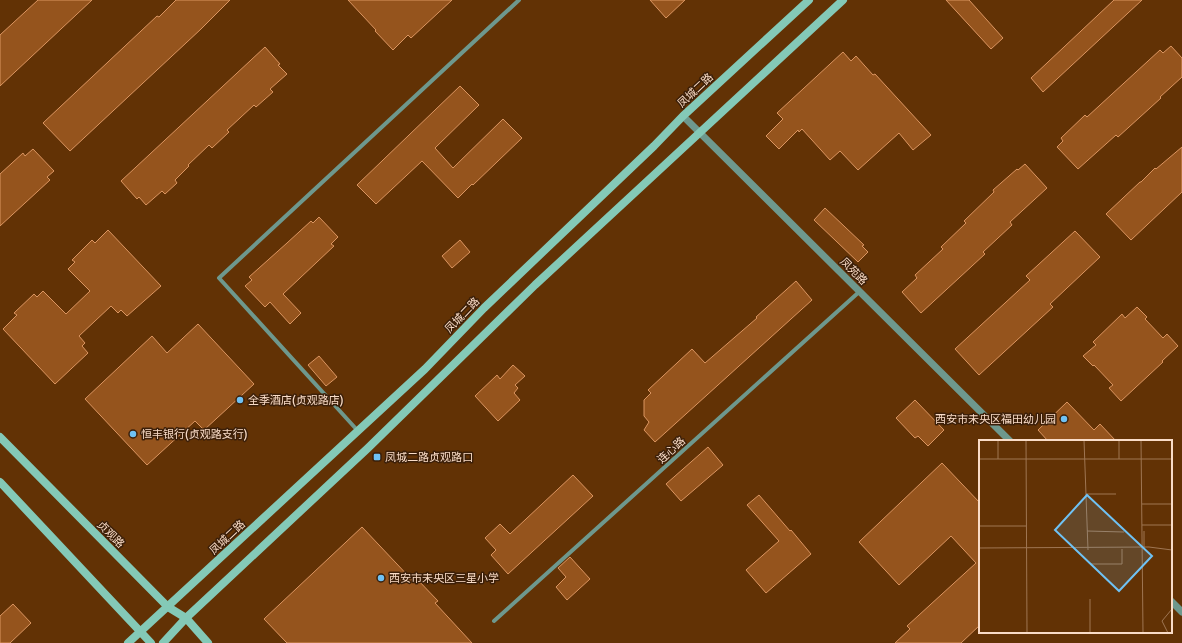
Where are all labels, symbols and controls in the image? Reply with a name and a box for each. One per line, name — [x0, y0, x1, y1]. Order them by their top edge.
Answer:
street label: 凤城二路 — [675, 71, 716, 110]
street label: 凤苑路 — [837, 255, 870, 288]
street label: 凤城二路 — [442, 295, 482, 336]
place label: 全季酒店(贞观路店) — [248, 394, 343, 407]
marker: 全季酒店(贞观路店) — [235, 395, 245, 405]
place label: 西安市未央区福田幼儿园 — [935, 413, 1056, 426]
marker: 西安市未央区福田幼儿园 — [1059, 414, 1069, 424]
place label: 恒丰银行(贞观路支行) — [141, 428, 247, 441]
marker: 恒丰银行(贞观路支行) — [128, 429, 138, 439]
street label: 连心路 — [655, 435, 688, 466]
inset map — [979, 440, 1172, 633]
place label: 凤城二路贞观路口 — [385, 451, 473, 464]
marker: 凤城二路贞观路口 — [372, 452, 382, 462]
street label: 贞观路 — [94, 518, 127, 551]
street label: 凤城二路 — [207, 518, 248, 557]
place label: 西安市未央区三星小学 — [389, 572, 499, 585]
marker: 西安市未央区三星小学 — [376, 573, 386, 583]

